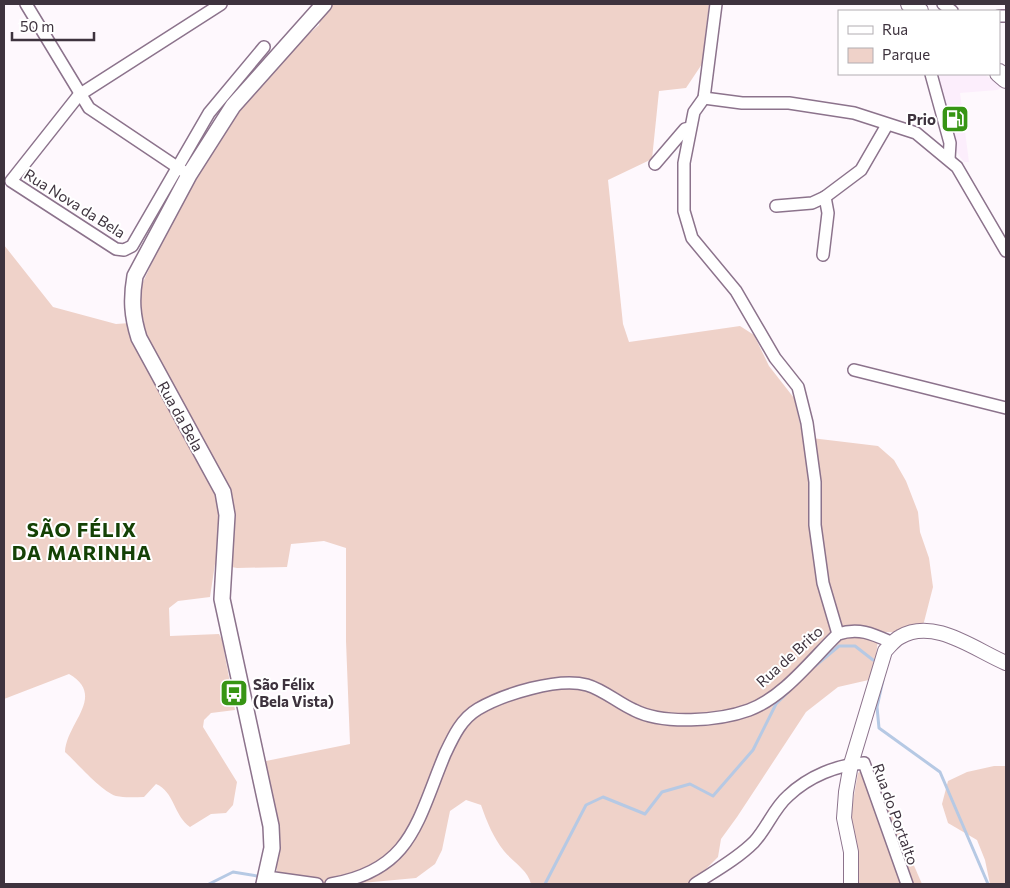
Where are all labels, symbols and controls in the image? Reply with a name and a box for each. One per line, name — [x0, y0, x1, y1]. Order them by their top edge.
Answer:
scale bar — [12, 10, 95, 42]
legend — [838, 10, 1000, 75]
text: 50 m — [20, 17, 54, 35]
text: Rua — [882, 20, 908, 38]
text: Parque — [882, 45, 930, 63]
fuel station icon: Prio — [940, 104, 970, 134]
place label: Prio — [907, 110, 936, 128]
street label: Rua Nova da Bela — [21, 165, 129, 241]
street label: Rua da Bela — [154, 378, 208, 454]
district label: SÃO FÉLIX DA MARINHA — [12, 517, 152, 564]
street label: Rua de Brito — [752, 622, 826, 690]
place label: São Félix (Bela Vista) — [253, 675, 334, 710]
bus stop icon: São Félix (Bela Vista) — [219, 678, 249, 708]
street label: Rua do Portalto — [869, 761, 923, 867]

